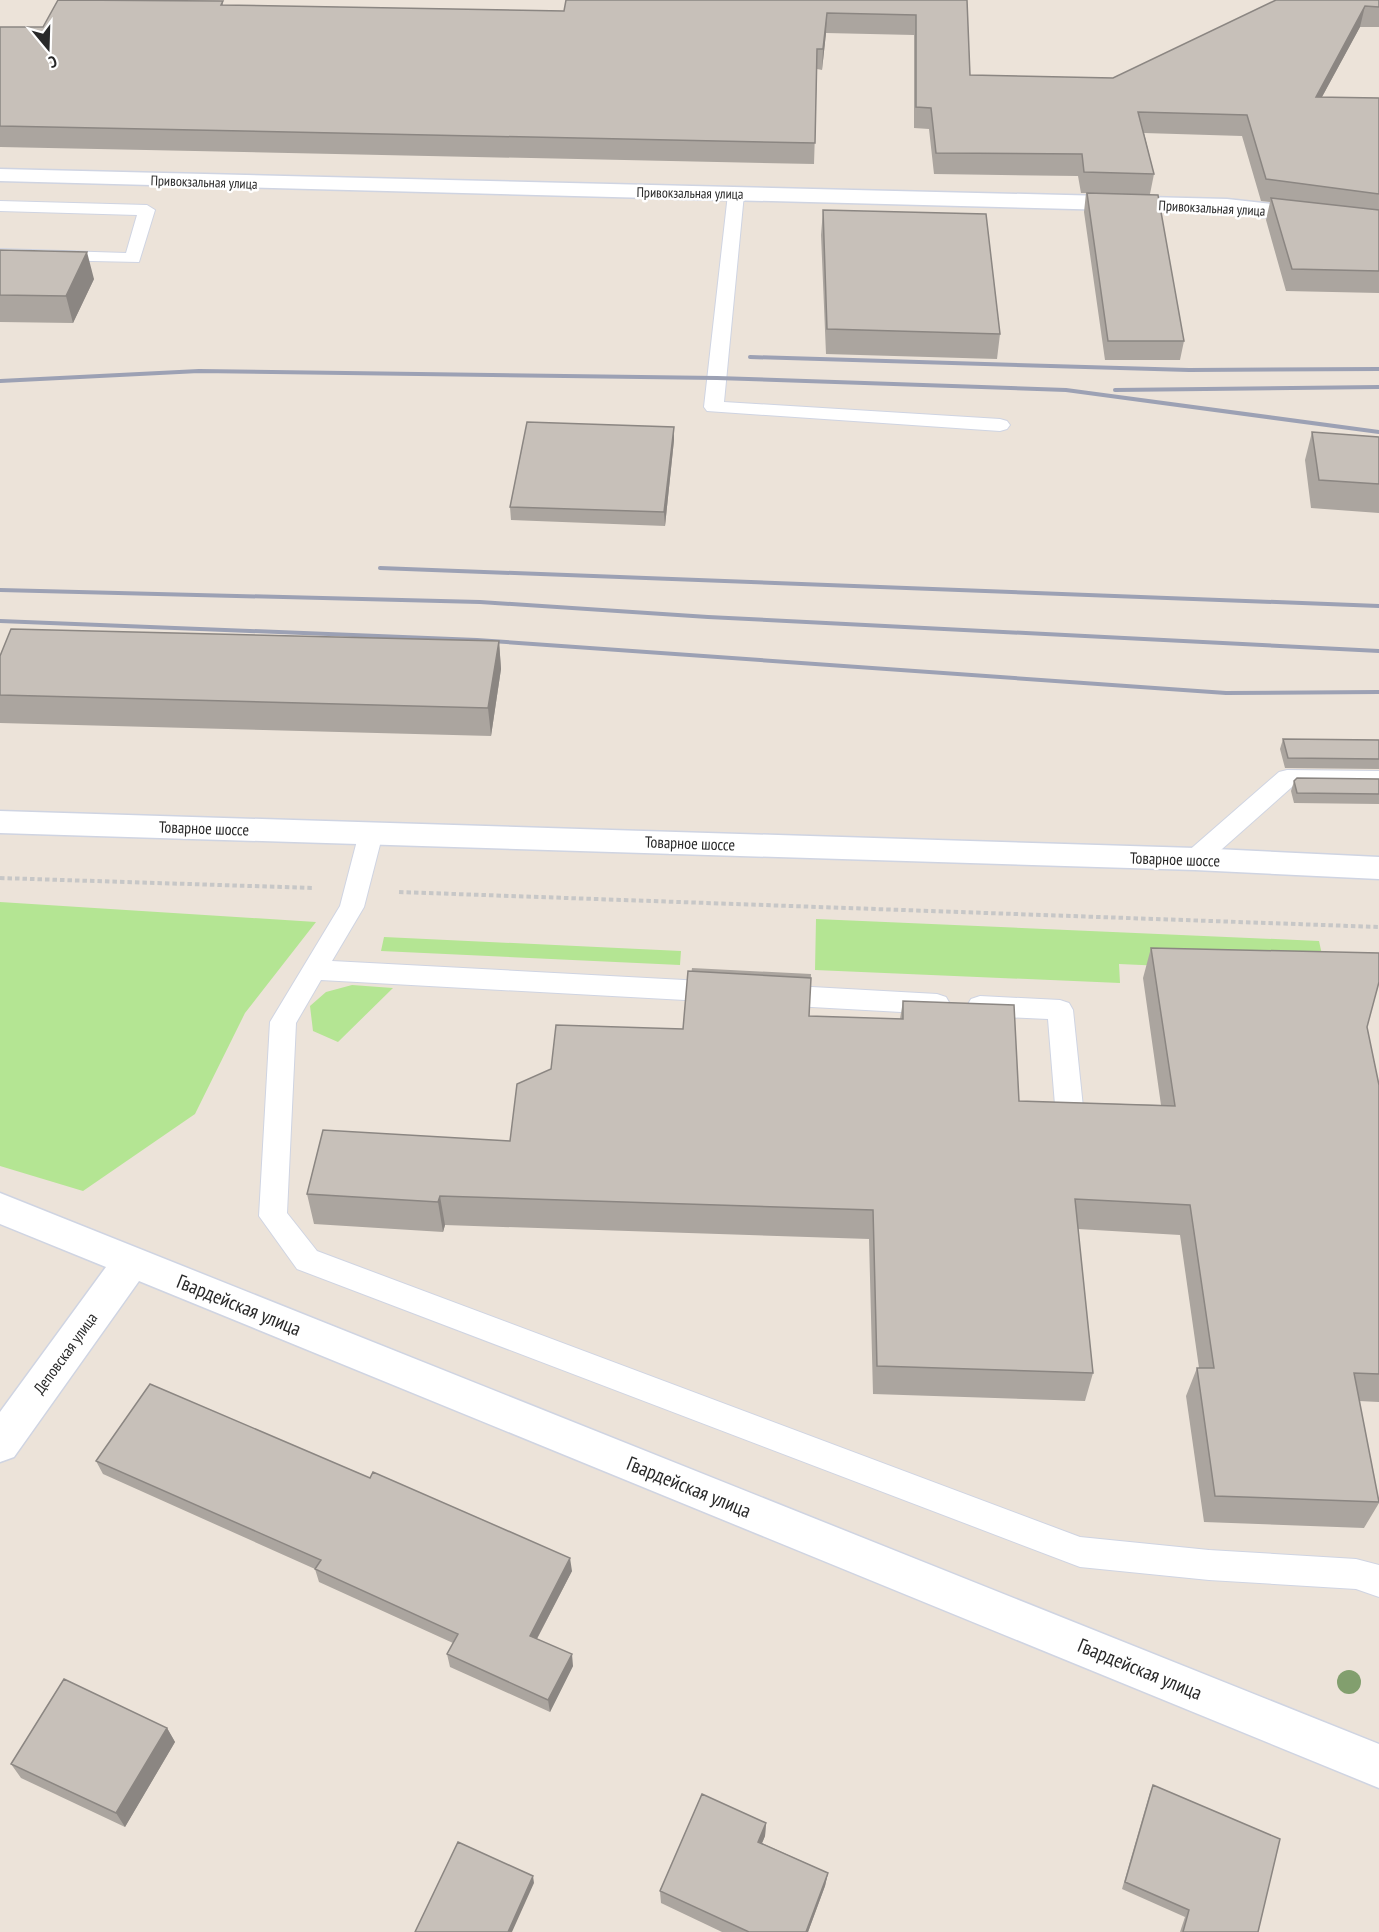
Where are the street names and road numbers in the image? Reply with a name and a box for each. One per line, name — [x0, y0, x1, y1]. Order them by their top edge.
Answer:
street label: Привокзальная улица — [150, 171, 258, 193]
street label: Привокзальная улица — [636, 183, 744, 203]
street label: Привокзальная улица — [1158, 196, 1266, 220]
street label: Товарное шоссе — [159, 816, 249, 840]
street label: Товарное шоссе — [645, 831, 735, 855]
street label: Товарное шоссе — [1130, 847, 1220, 871]
street label: Гвардейская улица — [173, 1268, 305, 1342]
street label: Деповская улица — [29, 1308, 101, 1398]
street label: Гвардейская улица — [623, 1450, 755, 1524]
street label: Гвардейская улица — [1074, 1632, 1206, 1706]

